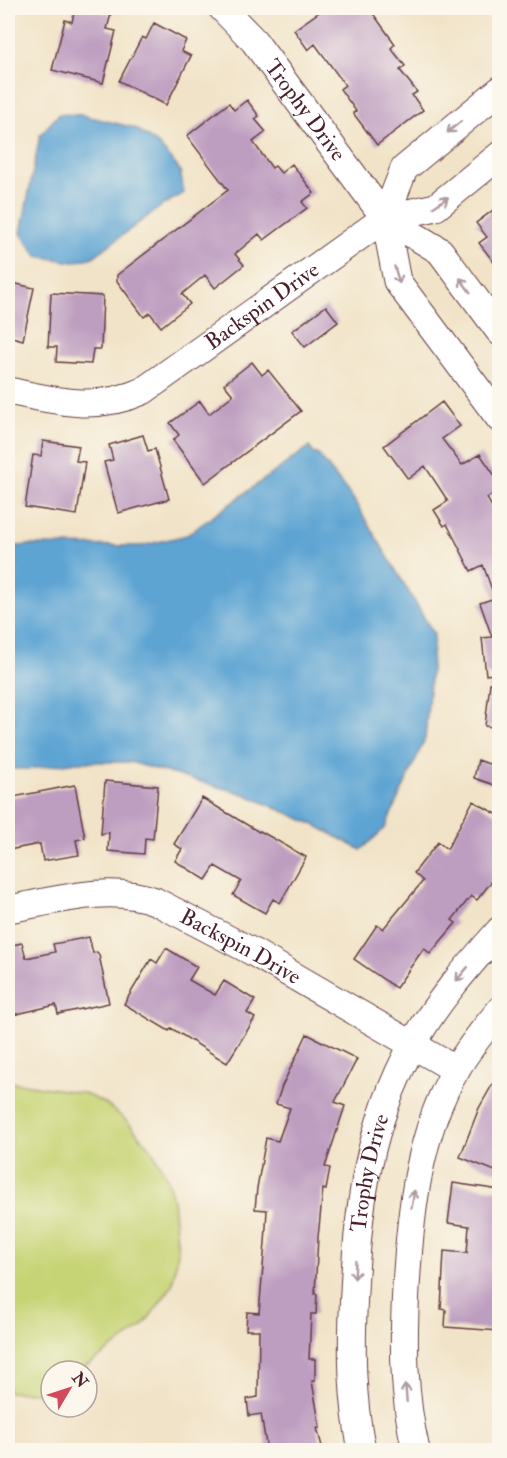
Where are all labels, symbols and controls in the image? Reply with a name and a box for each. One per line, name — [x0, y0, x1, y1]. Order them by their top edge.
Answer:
street label: Trophy Drive — [258, 54, 352, 167]
one-way arrow — [446, 121, 462, 134]
one-way arrow — [432, 196, 448, 208]
street label: Backspin Drive — [200, 256, 324, 356]
one-way arrow — [392, 265, 403, 284]
one-way arrow — [459, 277, 471, 293]
street label: Backspin Drive — [175, 903, 306, 991]
one-way arrow — [455, 966, 469, 981]
street label: Trophy Drive — [344, 1110, 395, 1233]
one-way arrow — [408, 1189, 419, 1209]
one-way arrow — [349, 1260, 360, 1280]
north arrow — [39, 1359, 99, 1419]
text: N — [67, 1368, 93, 1393]
one-way arrow — [400, 1384, 411, 1403]

